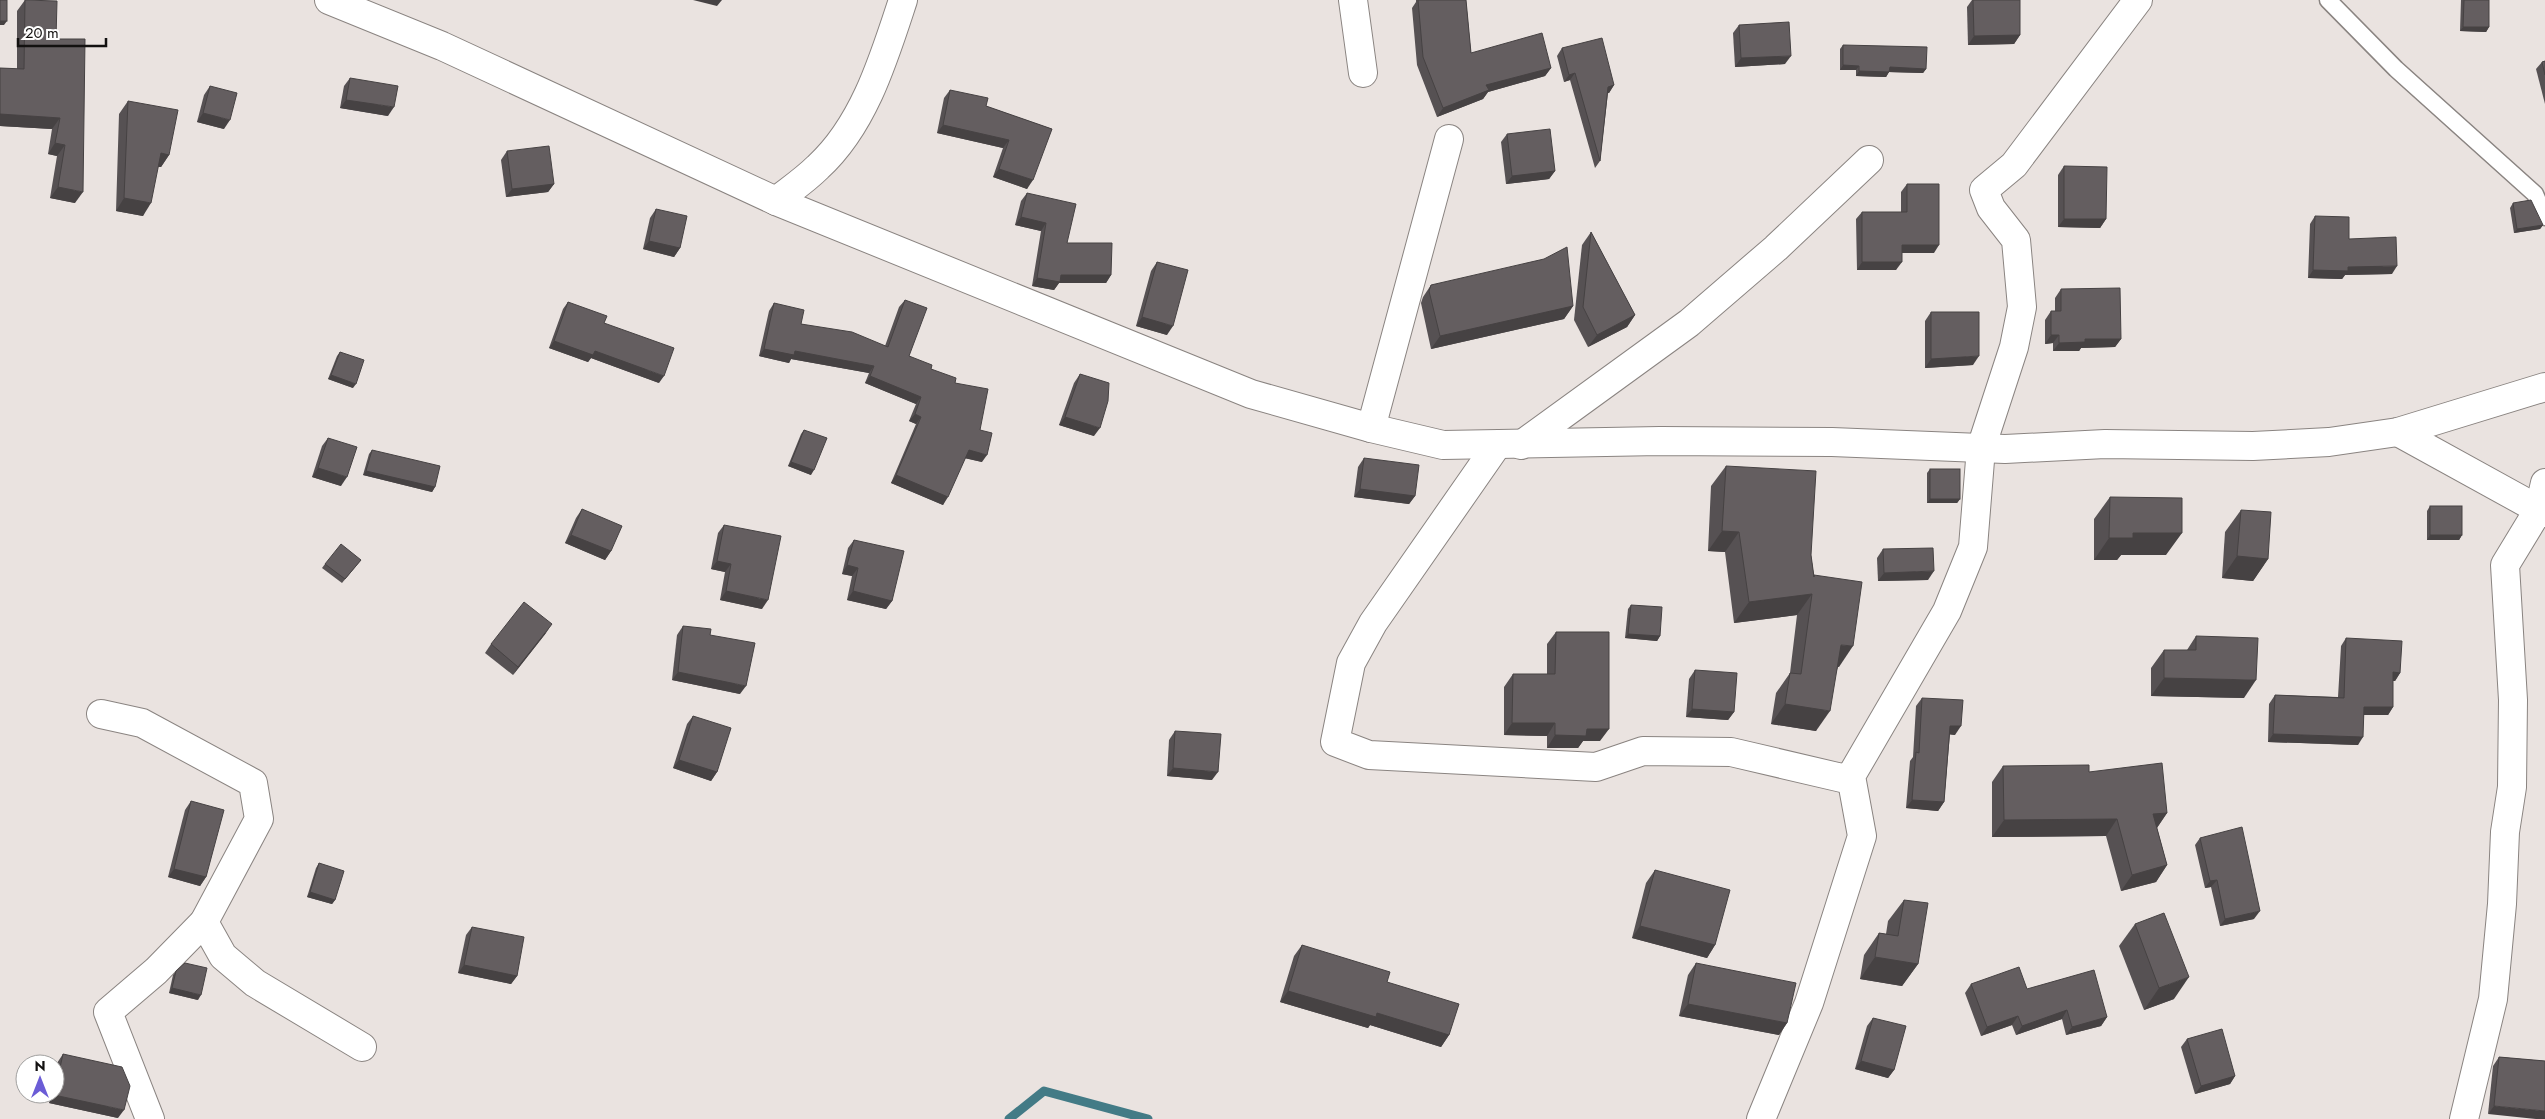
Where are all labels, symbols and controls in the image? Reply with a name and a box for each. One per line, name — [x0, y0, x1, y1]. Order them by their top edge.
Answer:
scale bar — [18, 15, 105, 47]
text: 20 m — [25, 22, 59, 44]
north arrow — [15, 1054, 65, 1104]
text: N — [34, 1056, 46, 1076]

